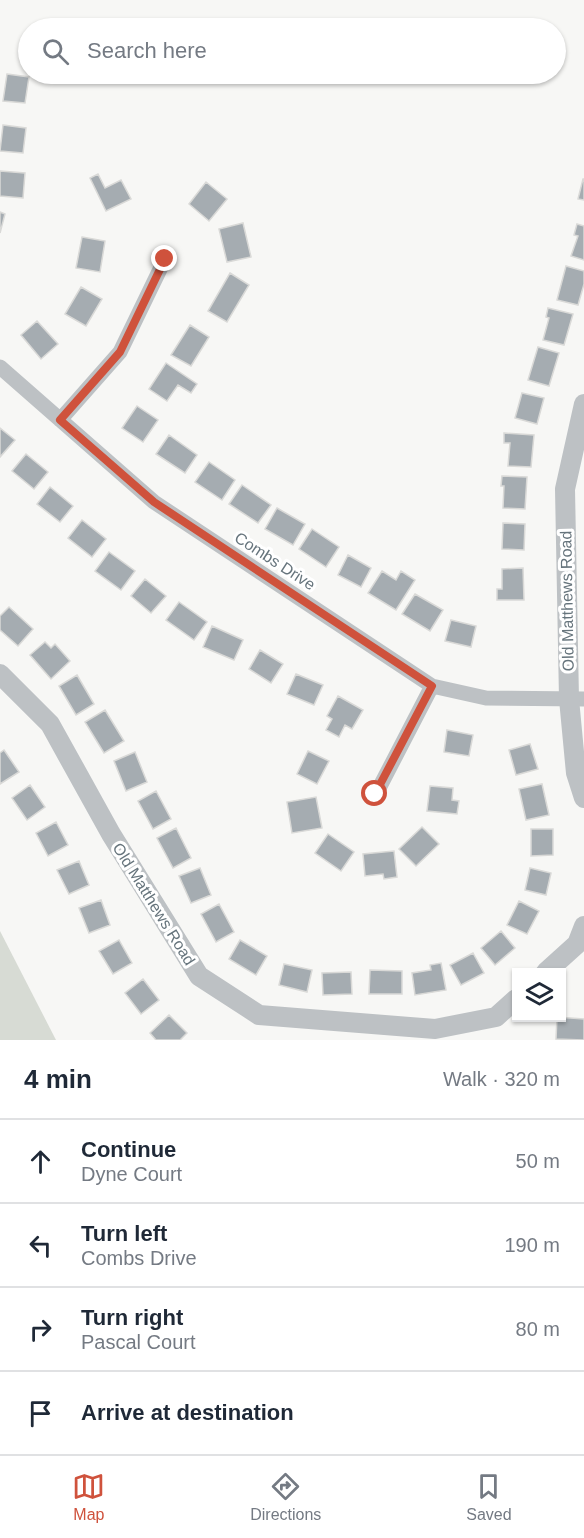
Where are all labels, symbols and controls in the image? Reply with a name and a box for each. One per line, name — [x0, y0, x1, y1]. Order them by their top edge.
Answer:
search box — [18, 18, 566, 84]
icon: search — [39, 35, 72, 68]
text: Search here — [87, 38, 207, 63]
route end — [151, 245, 177, 271]
street label: Combs Drive — [232, 529, 318, 593]
street label: Old Matthews Road — [557, 531, 577, 671]
route start — [361, 780, 387, 806]
street label: Old Matthews Road — [110, 840, 198, 968]
map controls — [512, 968, 566, 1022]
button: layers — [512, 968, 566, 1022]
text: 4 min — [24, 1064, 92, 1094]
text: Walk · 320 m — [443, 1068, 560, 1090]
text: Continue — [81, 1137, 176, 1162]
icon: ahead — [24, 1145, 57, 1178]
text: 50 m — [516, 1150, 560, 1172]
text: Dyne Court — [81, 1163, 182, 1185]
text: Turn left — [81, 1221, 167, 1246]
icon: left — [24, 1229, 57, 1262]
text: 190 m — [504, 1234, 560, 1256]
text: Combs Drive — [81, 1247, 197, 1269]
text: Turn right — [81, 1305, 183, 1330]
icon: right — [24, 1313, 57, 1346]
text: 80 m — [516, 1318, 560, 1340]
text: Pascal Court — [81, 1331, 196, 1353]
icon: arrive — [24, 1397, 57, 1430]
text: Arrive at destination — [81, 1400, 294, 1425]
tab: Map — [72, 1470, 105, 1524]
tab: Directions — [250, 1470, 321, 1524]
tab: Saved — [466, 1470, 512, 1524]

